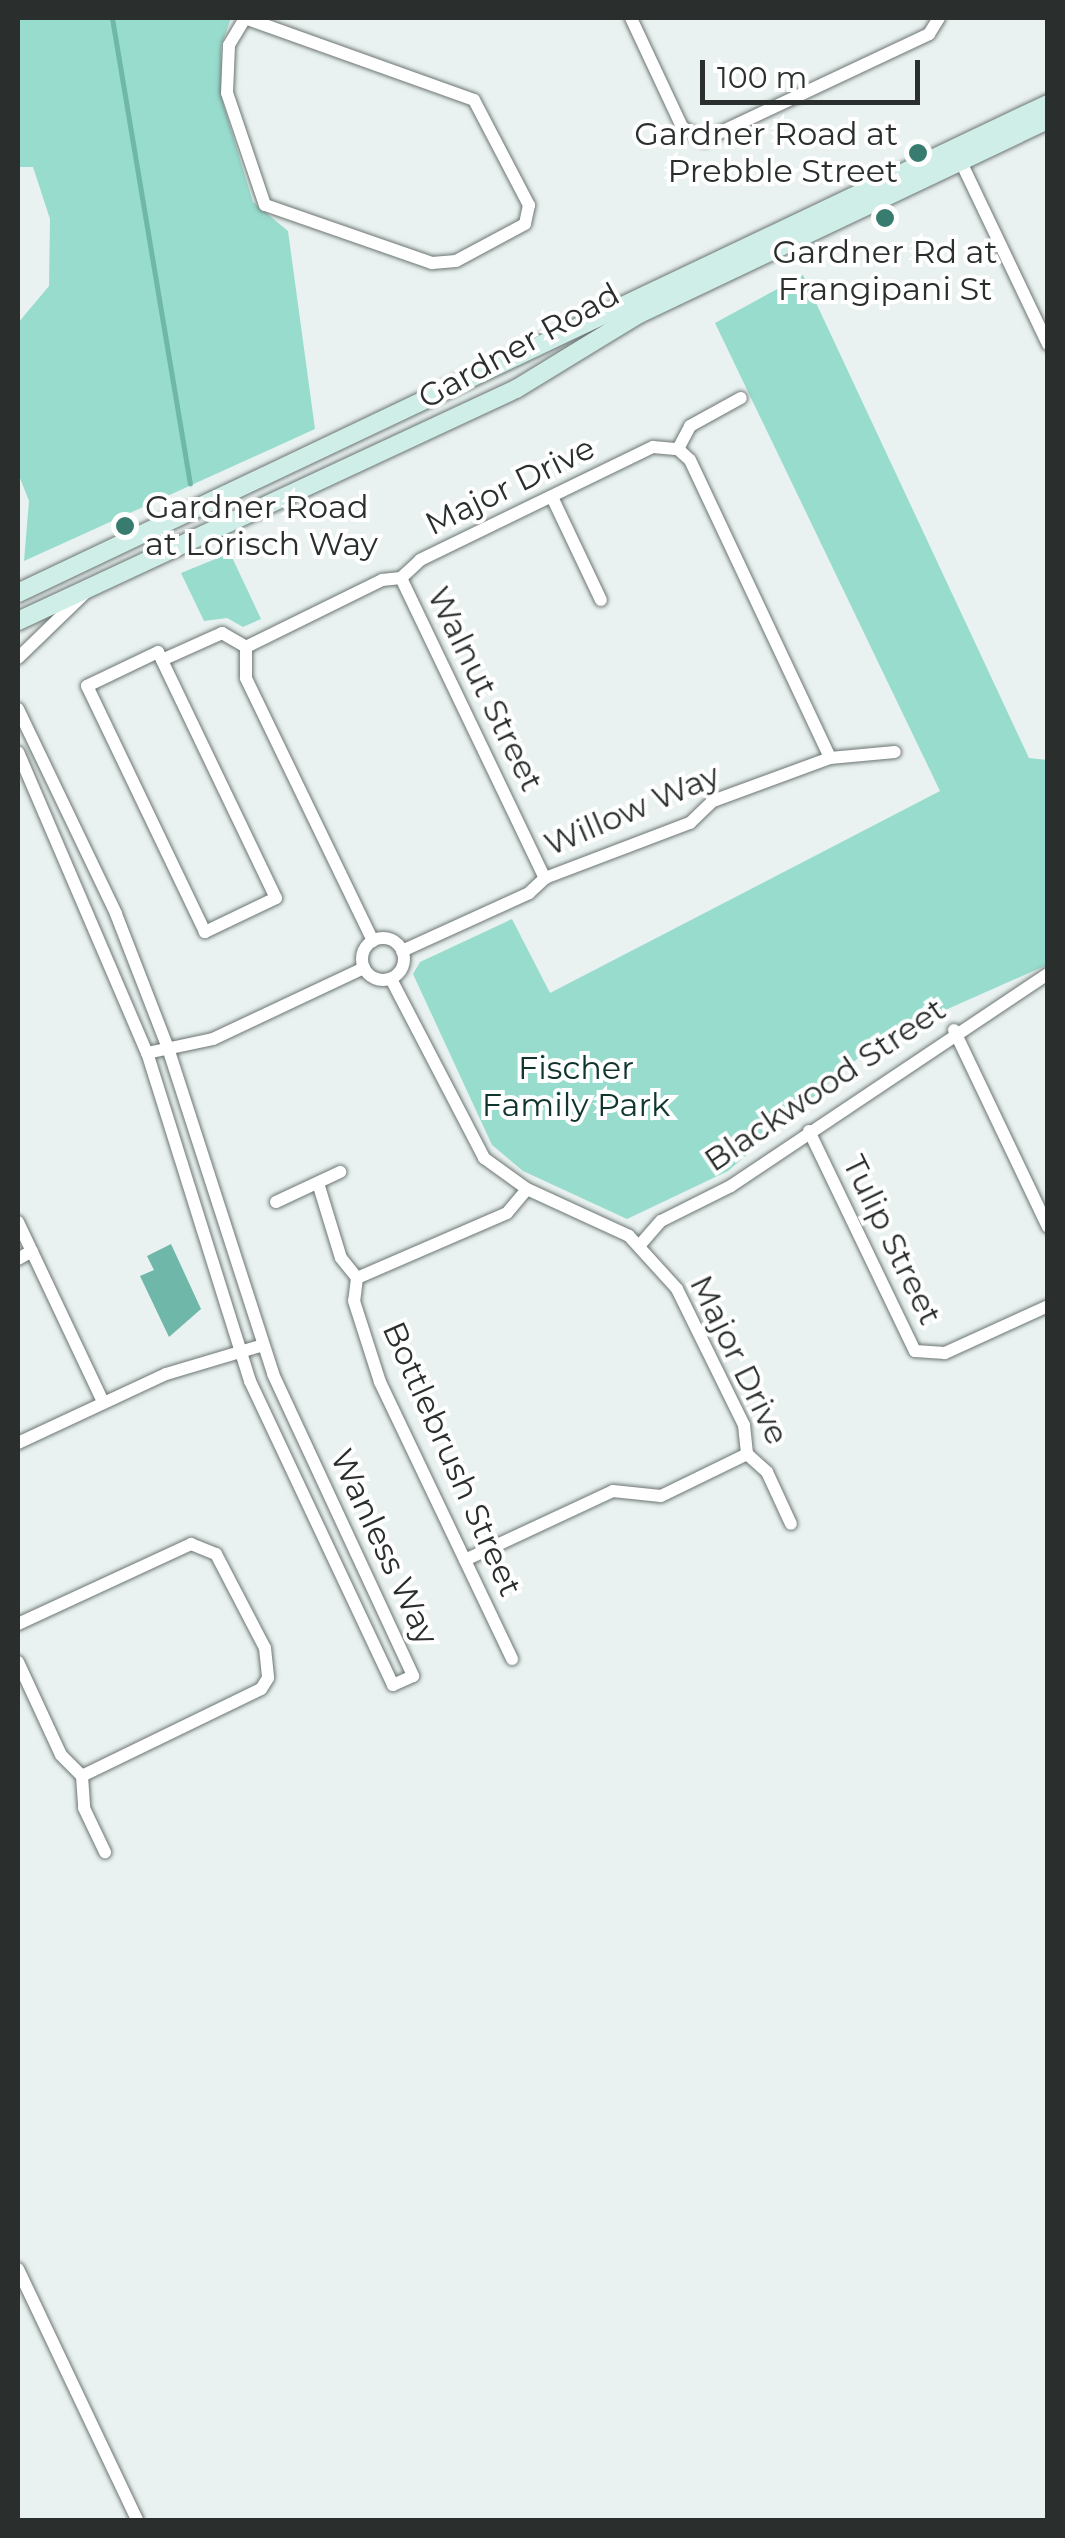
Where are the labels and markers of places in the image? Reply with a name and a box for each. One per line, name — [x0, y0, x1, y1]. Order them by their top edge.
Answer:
place label: Gardner Road at Prebble Street — [634, 116, 898, 191]
marker: Gardner Road at Prebble Street — [907, 142, 929, 164]
marker: Gardner Rd at Frangipani St — [874, 207, 896, 229]
place label: Gardner Rd at Frangipani St — [772, 234, 998, 309]
place label: Gardner Road at Lorisch Way — [145, 489, 378, 564]
marker: Gardner Road at Lorisch Way — [114, 515, 136, 537]

